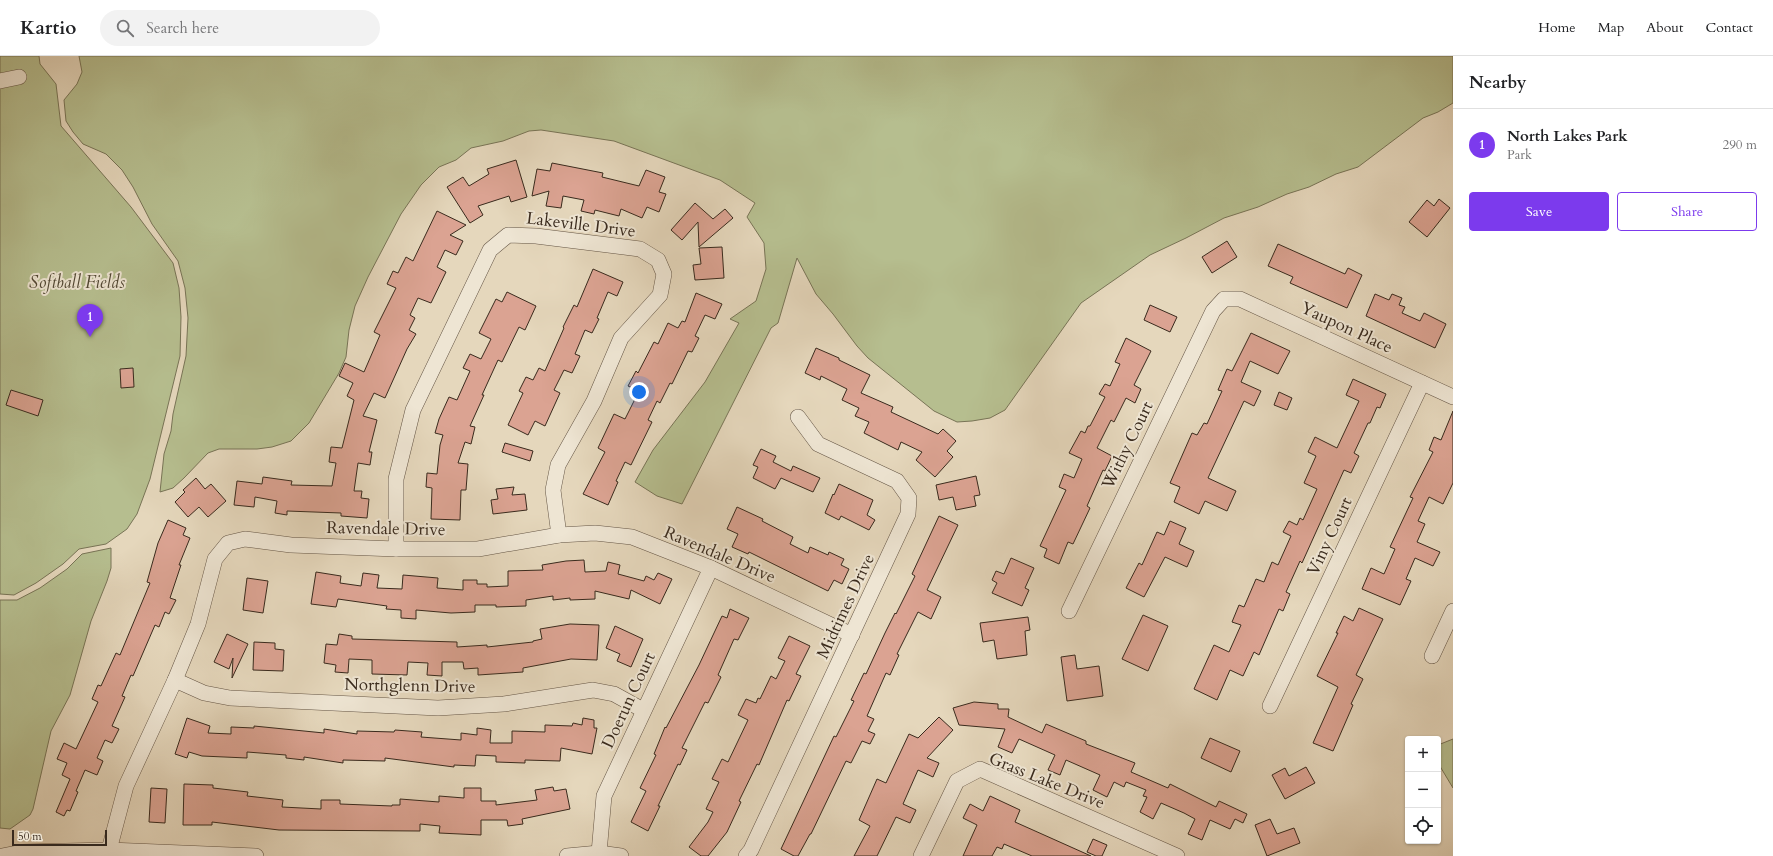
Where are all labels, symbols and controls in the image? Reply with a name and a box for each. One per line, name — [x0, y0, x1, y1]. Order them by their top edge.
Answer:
search box — [100, 10, 380, 46]
text: Kartio — [20, 15, 76, 41]
icon: search — [114, 17, 136, 39]
text: Search here — [146, 18, 219, 38]
text: Home — [1538, 18, 1576, 37]
text: Map — [1598, 18, 1624, 37]
text: About — [1646, 18, 1683, 37]
text: Contact — [1705, 18, 1753, 37]
text: Nearby — [1469, 71, 1526, 94]
text: North Lakes Park — [1507, 126, 1628, 146]
text: 1 — [1479, 136, 1485, 154]
text: 290 m — [1723, 136, 1757, 154]
text: Park — [1507, 146, 1532, 164]
button: Save — [1469, 192, 1609, 231]
button: Share — [1617, 192, 1757, 231]
street label: Lakeville Drive — [525, 206, 637, 243]
park label: Softball Fields — [29, 271, 125, 294]
street label: Yaupon Place — [1297, 296, 1397, 359]
pin: 1 — [77, 304, 103, 337]
your location — [629, 382, 649, 402]
street label: Withy Court — [1096, 397, 1159, 494]
street label: Viny Court — [1301, 493, 1358, 579]
street label: Ravendale Drive — [326, 516, 446, 541]
street label: Ravendale Drive — [660, 521, 779, 588]
street label: Midtimes Drive — [811, 550, 880, 662]
street label: Doerun Court — [596, 648, 661, 752]
street label: Northglenn Drive — [344, 673, 476, 698]
map controls — [1405, 736, 1441, 844]
button: + — [1405, 736, 1441, 772]
street label: Grass Lake Drive — [985, 747, 1108, 814]
button: − — [1405, 772, 1441, 808]
button: locate — [1405, 808, 1441, 844]
scale bar — [12, 828, 107, 847]
text: 50 m — [18, 829, 42, 844]

